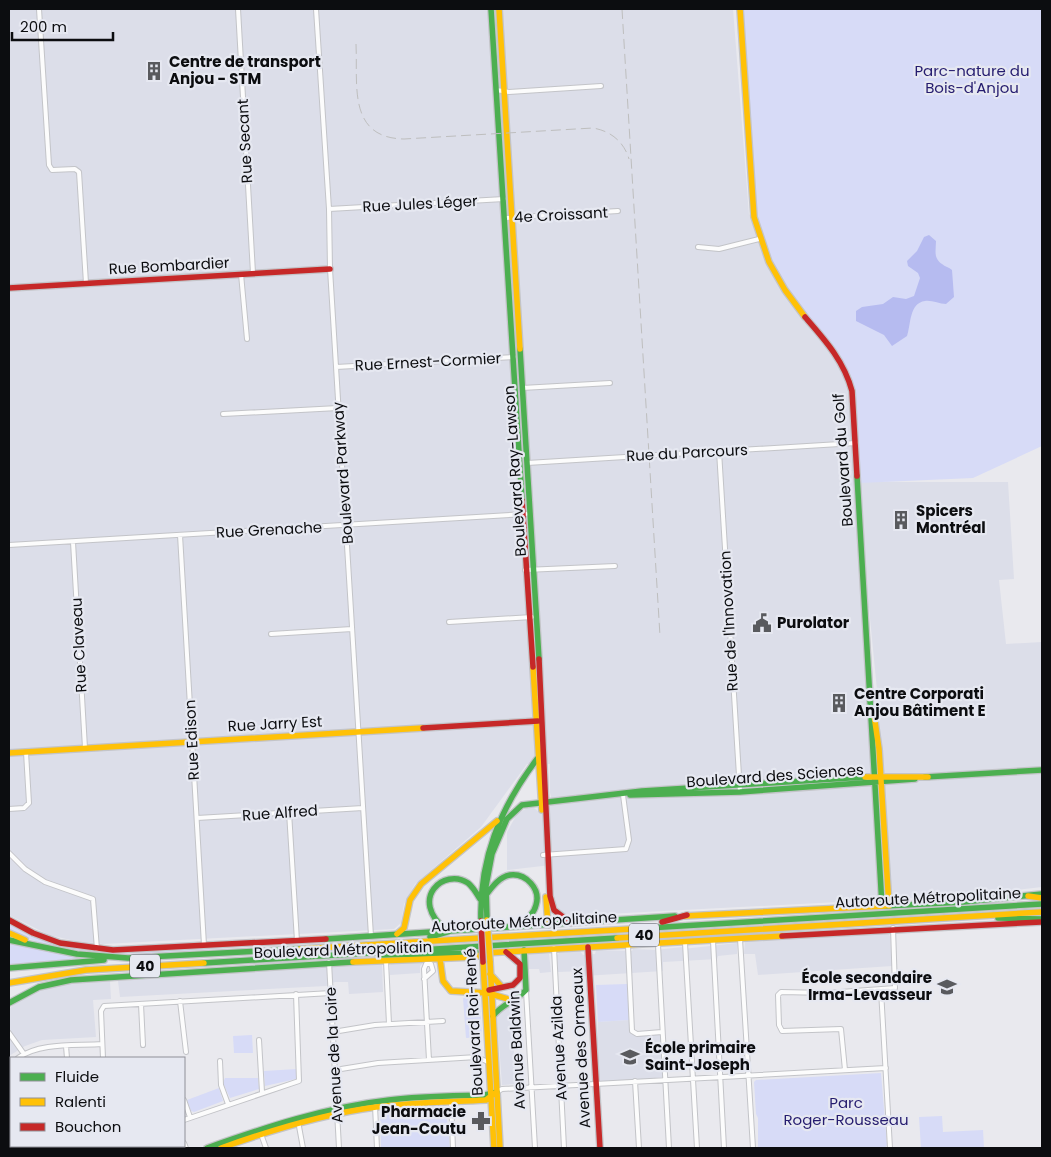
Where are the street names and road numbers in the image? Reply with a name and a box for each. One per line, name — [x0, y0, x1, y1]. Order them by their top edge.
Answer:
street label: Rue Secant — [232, 98, 257, 184]
street label: Rue Jules Léger — [362, 190, 478, 217]
street label: 4e Croissant — [513, 202, 608, 227]
street label: Rue Bombardier — [108, 252, 230, 279]
street label: Rue Ernest-Cormier — [354, 347, 502, 376]
street label: Boulevard Ray-Lawson — [498, 385, 531, 557]
street label: Boulevard du Golf — [827, 393, 858, 527]
street label: Boulevard Parkway — [327, 401, 358, 545]
street label: Rue du Parcours — [626, 439, 749, 466]
street label: Rue Grenache — [215, 516, 323, 543]
street label: Rue de l'Innovation — [714, 550, 743, 692]
street label: Rue Claveau — [66, 597, 91, 693]
street label: Rue Edison — [179, 699, 204, 781]
street label: Rue Jarry Est — [227, 711, 323, 736]
street label: Boulevard des Sciences — [686, 759, 864, 792]
street label: Rue Alfred — [241, 799, 319, 826]
street label: Autoroute Métropolitaine — [834, 882, 1022, 913]
street label: Autoroute Métropolitaine — [430, 906, 618, 937]
road number: 40 — [629, 924, 659, 946]
street label: Boulevard Métropolitain — [253, 936, 433, 963]
street label: Boulevard Roi-René — [459, 948, 488, 1096]
road number: 40 — [130, 954, 160, 978]
street label: Avenue des Ormeaux — [566, 967, 595, 1129]
street label: Avenue de la Loire — [319, 986, 348, 1124]
street label: Avenue Baldwin — [503, 990, 530, 1110]
street label: Avenue Azilda — [545, 995, 572, 1101]

